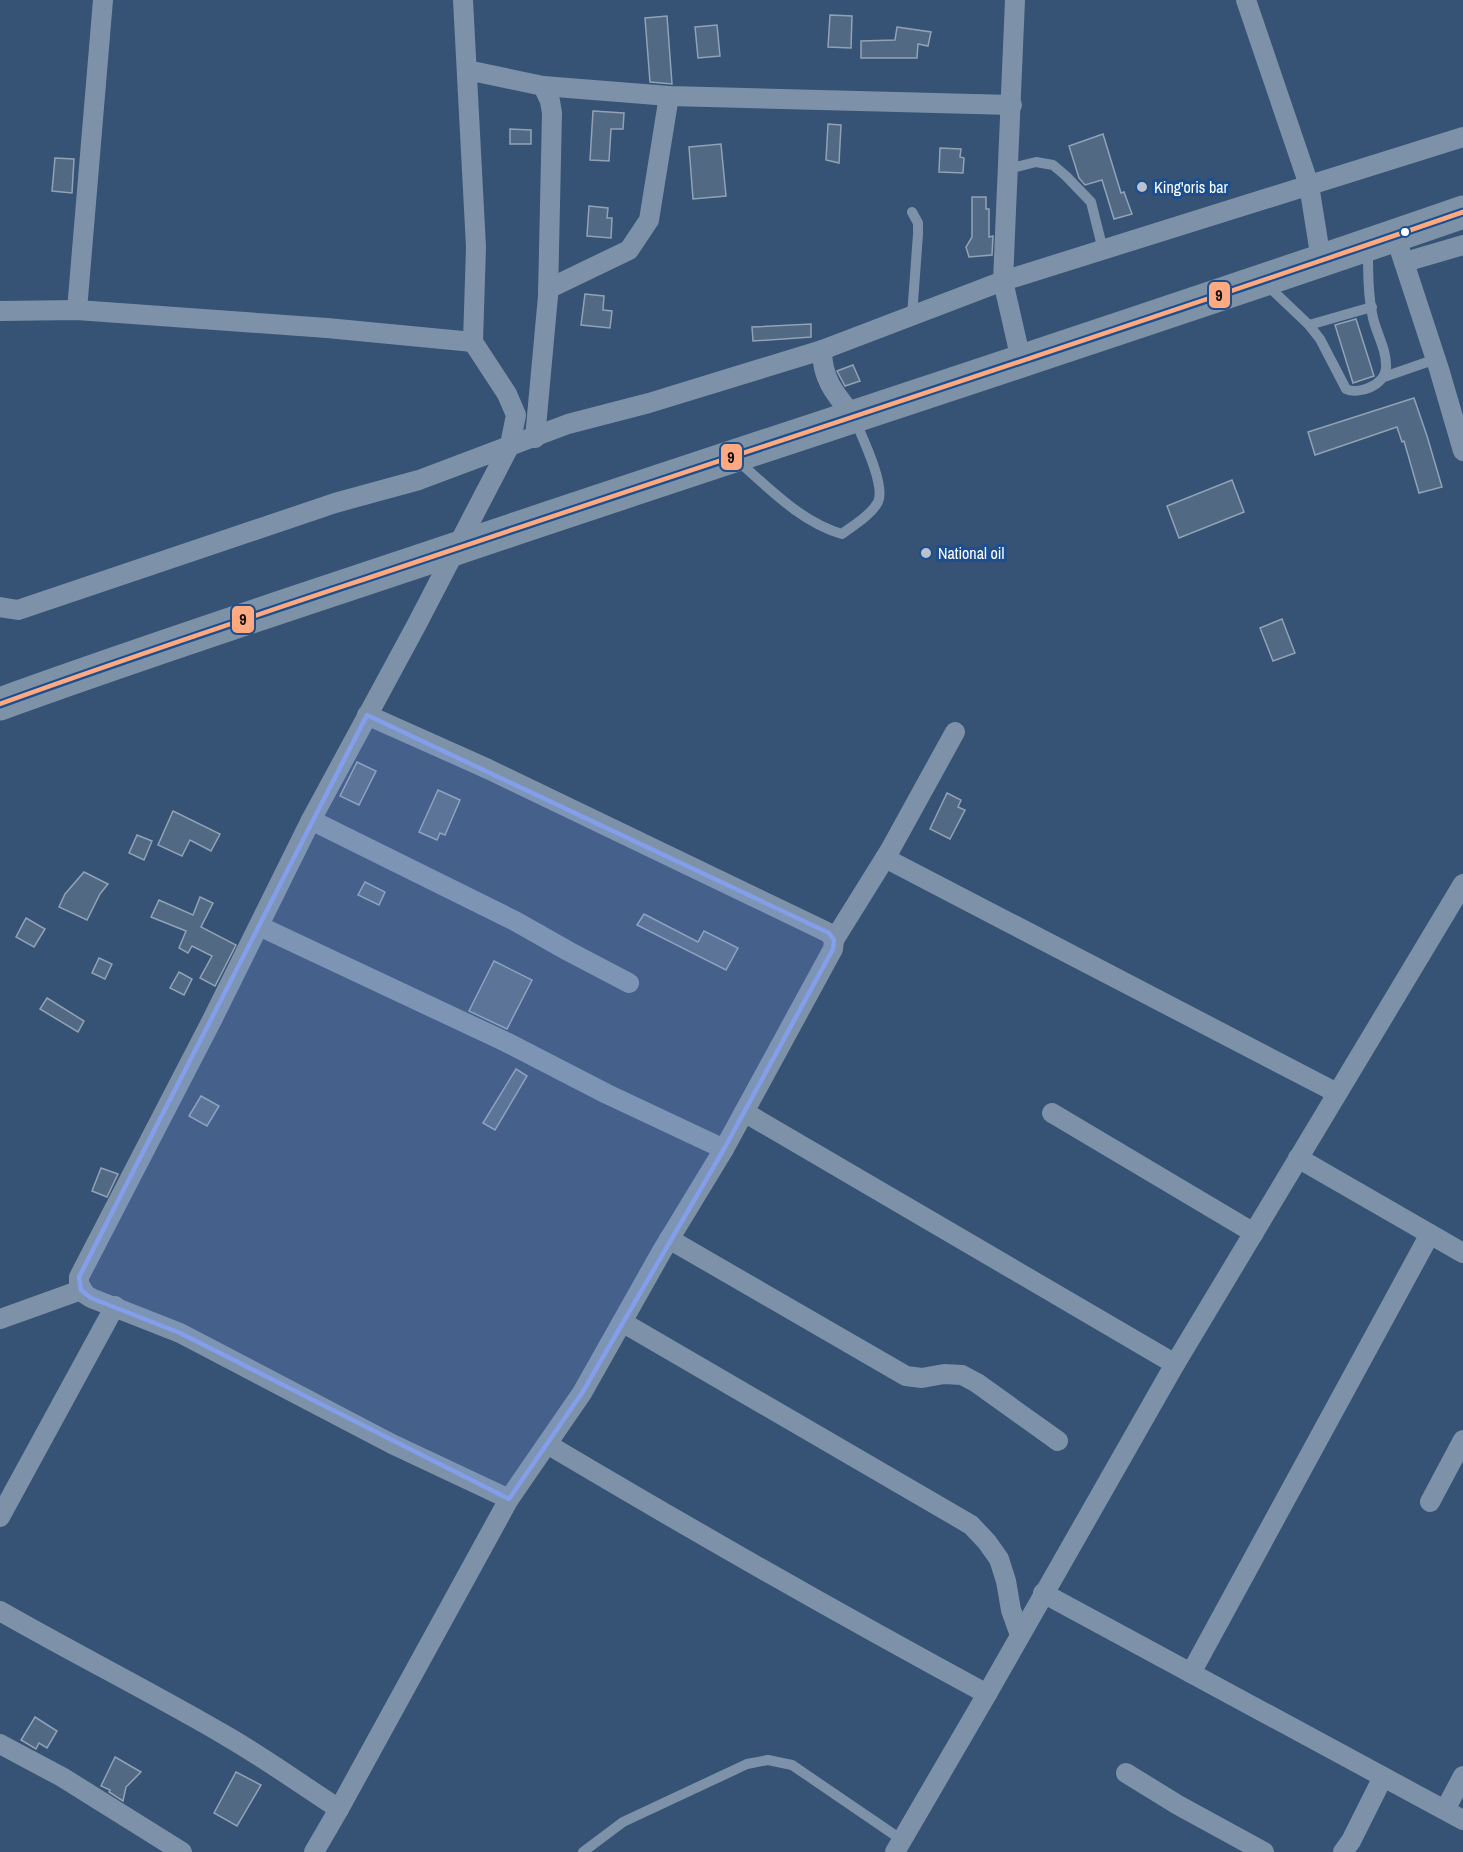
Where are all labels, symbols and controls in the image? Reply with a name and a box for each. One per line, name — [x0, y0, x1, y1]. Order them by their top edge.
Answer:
place label: King'oris bar — [1154, 176, 1229, 198]
marker: King'oris bar — [1135, 180, 1149, 194]
unlabelled marker — [1399, 226, 1411, 238]
line badge: 9 — [1208, 281, 1231, 309]
text: 9 — [1215, 284, 1223, 306]
line badge: 9 — [720, 443, 743, 471]
text: 9 — [727, 446, 735, 468]
place label: National oil — [938, 542, 1004, 564]
marker: National oil — [919, 546, 933, 560]
line badge: 9 — [231, 605, 255, 634]
text: 9 — [239, 608, 247, 630]

